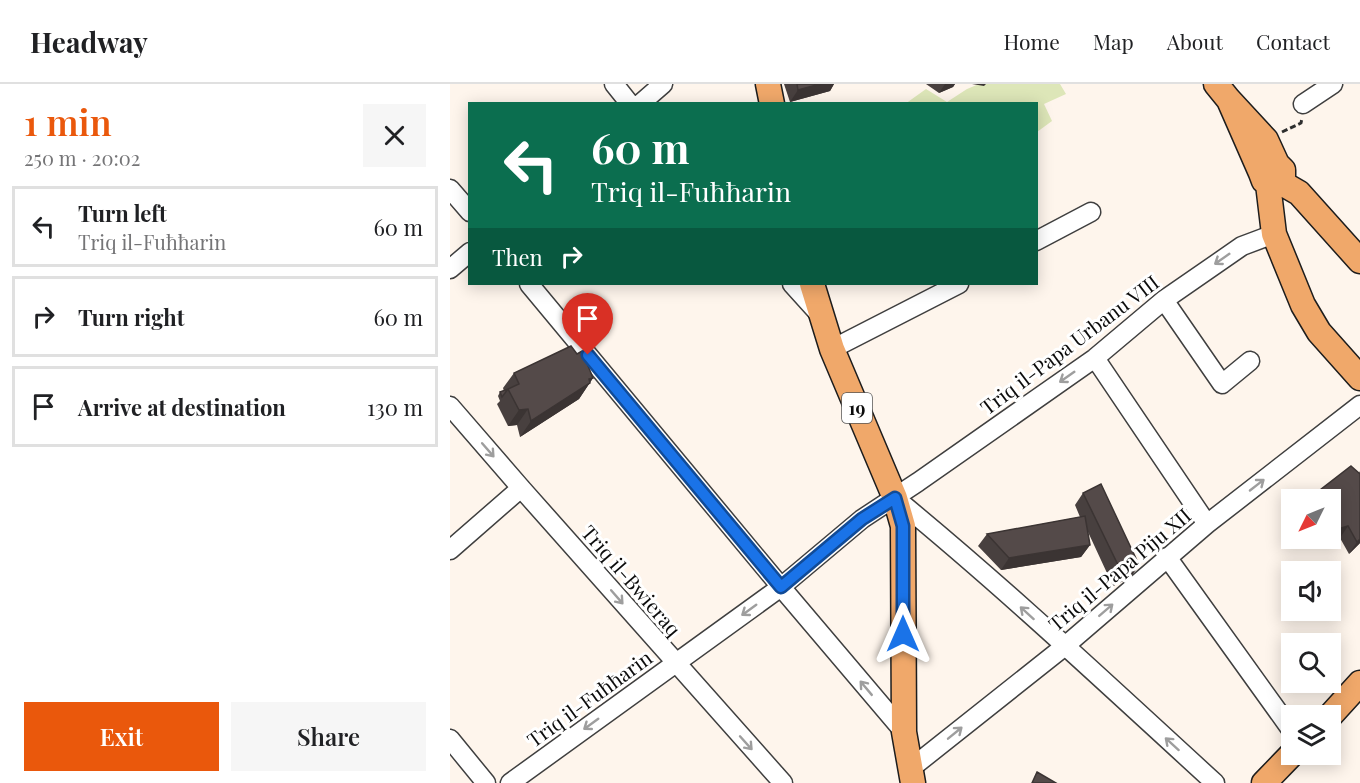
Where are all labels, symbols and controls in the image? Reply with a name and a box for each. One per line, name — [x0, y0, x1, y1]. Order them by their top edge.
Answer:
text: Headway — [30, 23, 148, 60]
text: Home — [1004, 27, 1060, 55]
text: Map — [1093, 27, 1134, 55]
text: About — [1167, 27, 1223, 55]
text: Contact — [1256, 27, 1330, 55]
text: 1 min — [24, 97, 112, 145]
button: close — [363, 104, 426, 167]
text: 60 m — [591, 119, 689, 175]
icon: left — [492, 126, 570, 204]
text: 250 m · 20:02 — [24, 144, 140, 171]
text: Triq il-Fuħħarin — [591, 173, 791, 209]
text: Turn left — [78, 198, 167, 228]
icon: left — [27, 210, 60, 243]
text: 60 m — [373, 212, 423, 242]
text: Triq il-Fuħħarin — [78, 228, 226, 255]
icon: right — [555, 240, 588, 273]
text: Then — [492, 242, 543, 272]
one-way arrow — [1214, 253, 1230, 265]
street label: Triq il-Papa Urbanu VIII — [974, 268, 1164, 420]
pin — [562, 293, 613, 355]
icon: right — [27, 300, 60, 333]
text: Turn right — [78, 302, 184, 332]
text: 60 m — [373, 302, 423, 332]
icon: arrive — [571, 302, 604, 335]
one-way arrow — [1059, 371, 1075, 384]
icon: arrive — [27, 390, 60, 423]
text: Arrive at destination — [78, 392, 286, 422]
text: 130 m — [367, 392, 423, 422]
road number: 19 — [842, 393, 872, 423]
one-way arrow — [481, 442, 495, 457]
one-way arrow — [1248, 479, 1264, 492]
north arrow — [1281, 489, 1341, 549]
map controls — [1281, 489, 1341, 765]
street label: Triq il-Papa Piju XII — [1042, 501, 1196, 637]
street label: Triq il-Bwieraq — [576, 519, 688, 641]
button: sound — [1281, 561, 1341, 621]
one-way arrow — [610, 589, 624, 604]
position arrow — [871, 602, 935, 666]
one-way arrow — [1098, 603, 1114, 616]
one-way arrow — [741, 604, 757, 617]
one-way arrow — [1020, 606, 1035, 620]
button: search — [1281, 633, 1341, 693]
street label: Triq il-Fuħħarin — [521, 644, 657, 752]
one-way arrow — [859, 681, 873, 696]
button: Exit — [24, 702, 219, 771]
button: Share — [231, 702, 426, 771]
button: layers — [1281, 705, 1341, 765]
one-way arrow — [583, 718, 599, 731]
one-way arrow — [947, 726, 963, 739]
one-way arrow — [739, 735, 753, 750]
one-way arrow — [1165, 737, 1180, 751]

